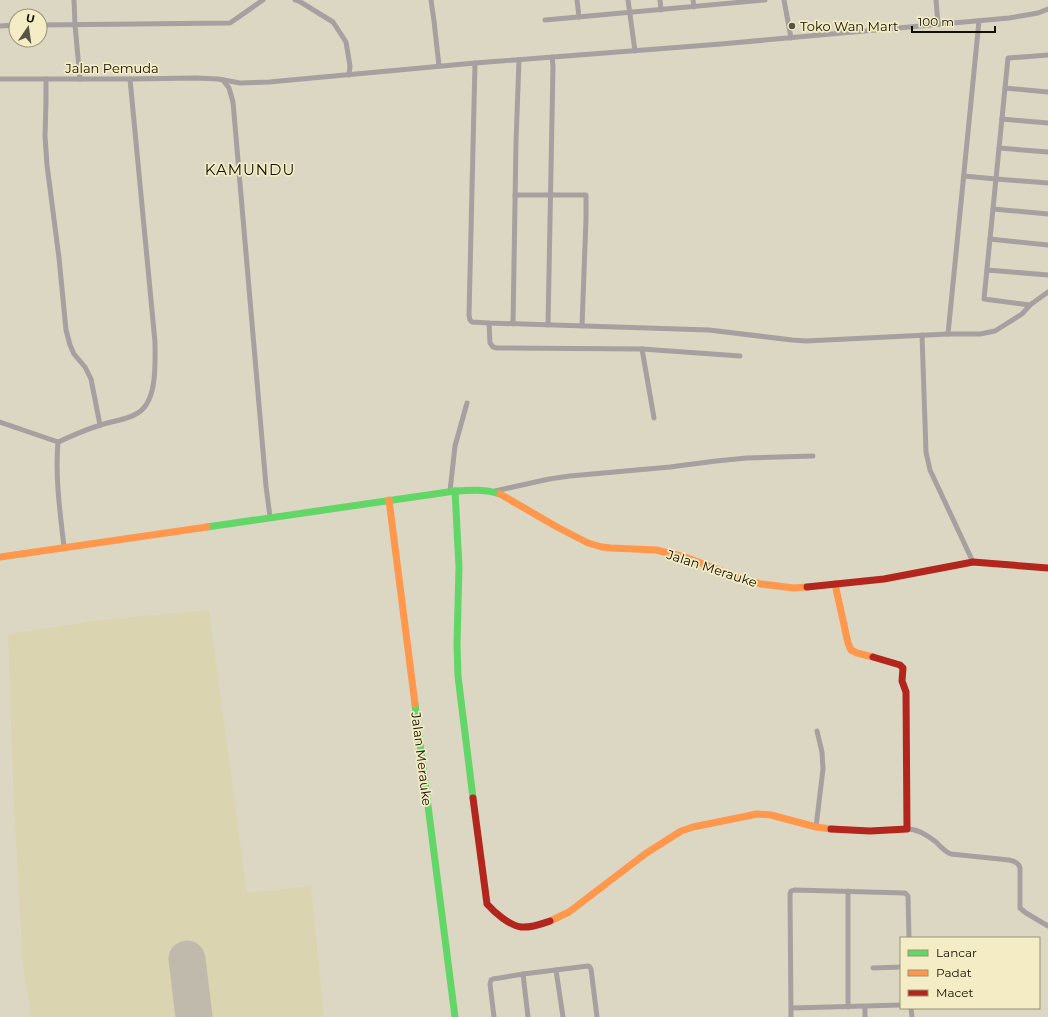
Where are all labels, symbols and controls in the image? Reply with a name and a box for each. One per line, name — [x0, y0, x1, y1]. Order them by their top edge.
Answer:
north arrow — [8, 8, 48, 48]
scale bar — [912, 8, 995, 34]
text: U — [24, 10, 36, 26]
text: 100 m — [918, 14, 954, 29]
place label: Toko Wan Mart — [800, 18, 898, 34]
marker: Toko Wan Mart — [787, 21, 797, 31]
street label: Jalan Pemuda — [64, 60, 159, 76]
district label: KAMUNDU — [205, 160, 295, 179]
street label: Jalan Merauke — [664, 546, 759, 590]
street label: Jalan Merauke — [408, 710, 436, 807]
legend — [900, 937, 1040, 1009]
text: Lancar — [936, 945, 977, 960]
text: Padat — [936, 965, 972, 980]
text: Macet — [936, 985, 973, 1000]

